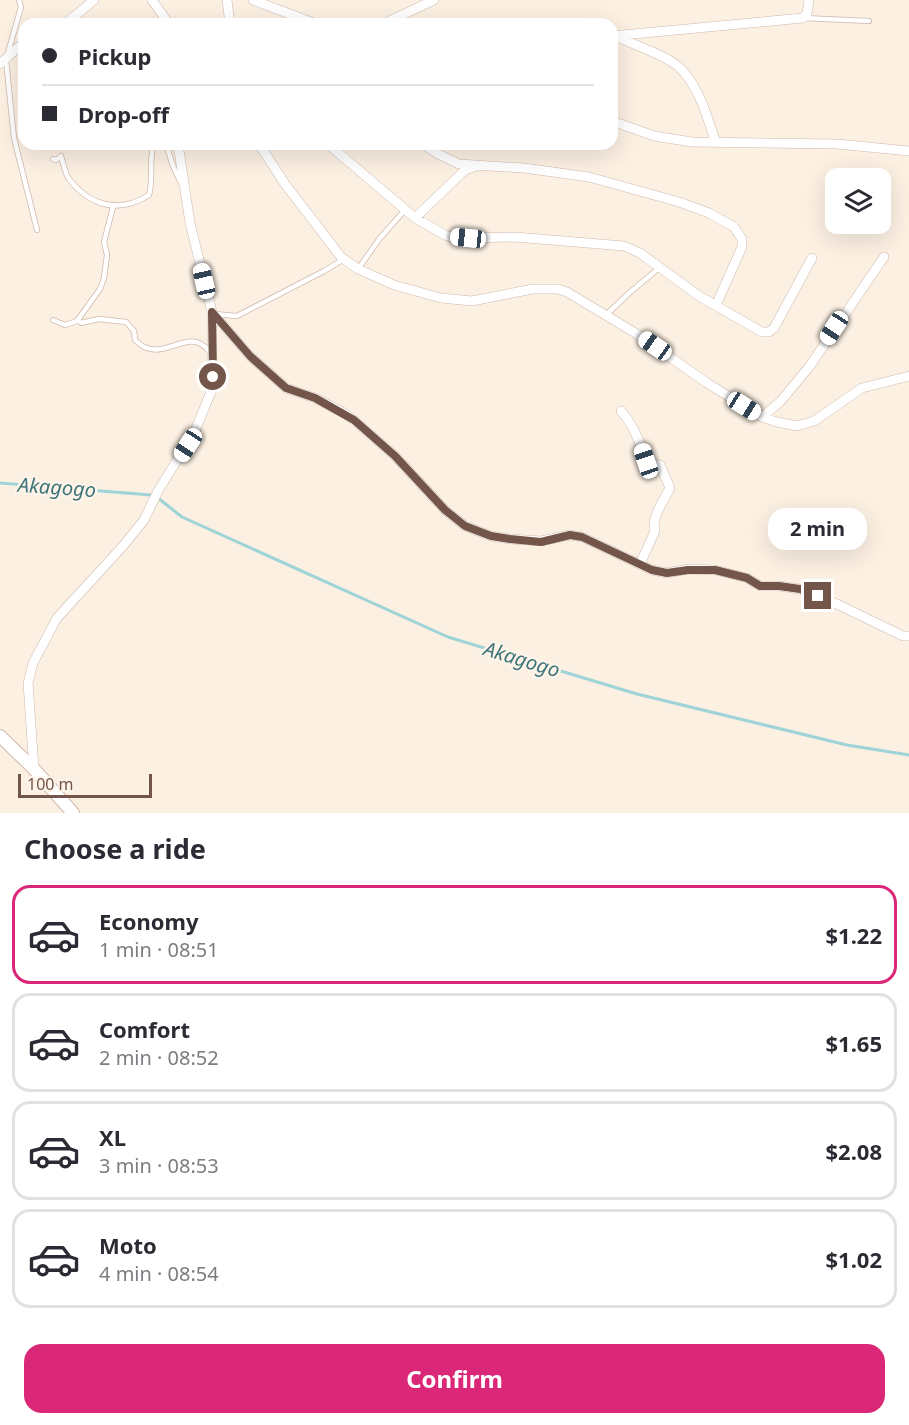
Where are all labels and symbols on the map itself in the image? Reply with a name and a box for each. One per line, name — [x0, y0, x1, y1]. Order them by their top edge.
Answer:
car — [449, 227, 487, 249]
car — [191, 261, 217, 301]
car — [817, 308, 851, 348]
car — [635, 328, 675, 364]
route start — [199, 363, 226, 390]
car — [724, 389, 764, 423]
car — [171, 425, 205, 465]
car — [632, 441, 660, 481]
water label: Akagogo — [15, 471, 97, 503]
callout: 2 min — [768, 509, 868, 551]
route end — [804, 582, 831, 609]
water label: Akagogo — [479, 634, 563, 683]
scale bar — [18, 771, 152, 798]

